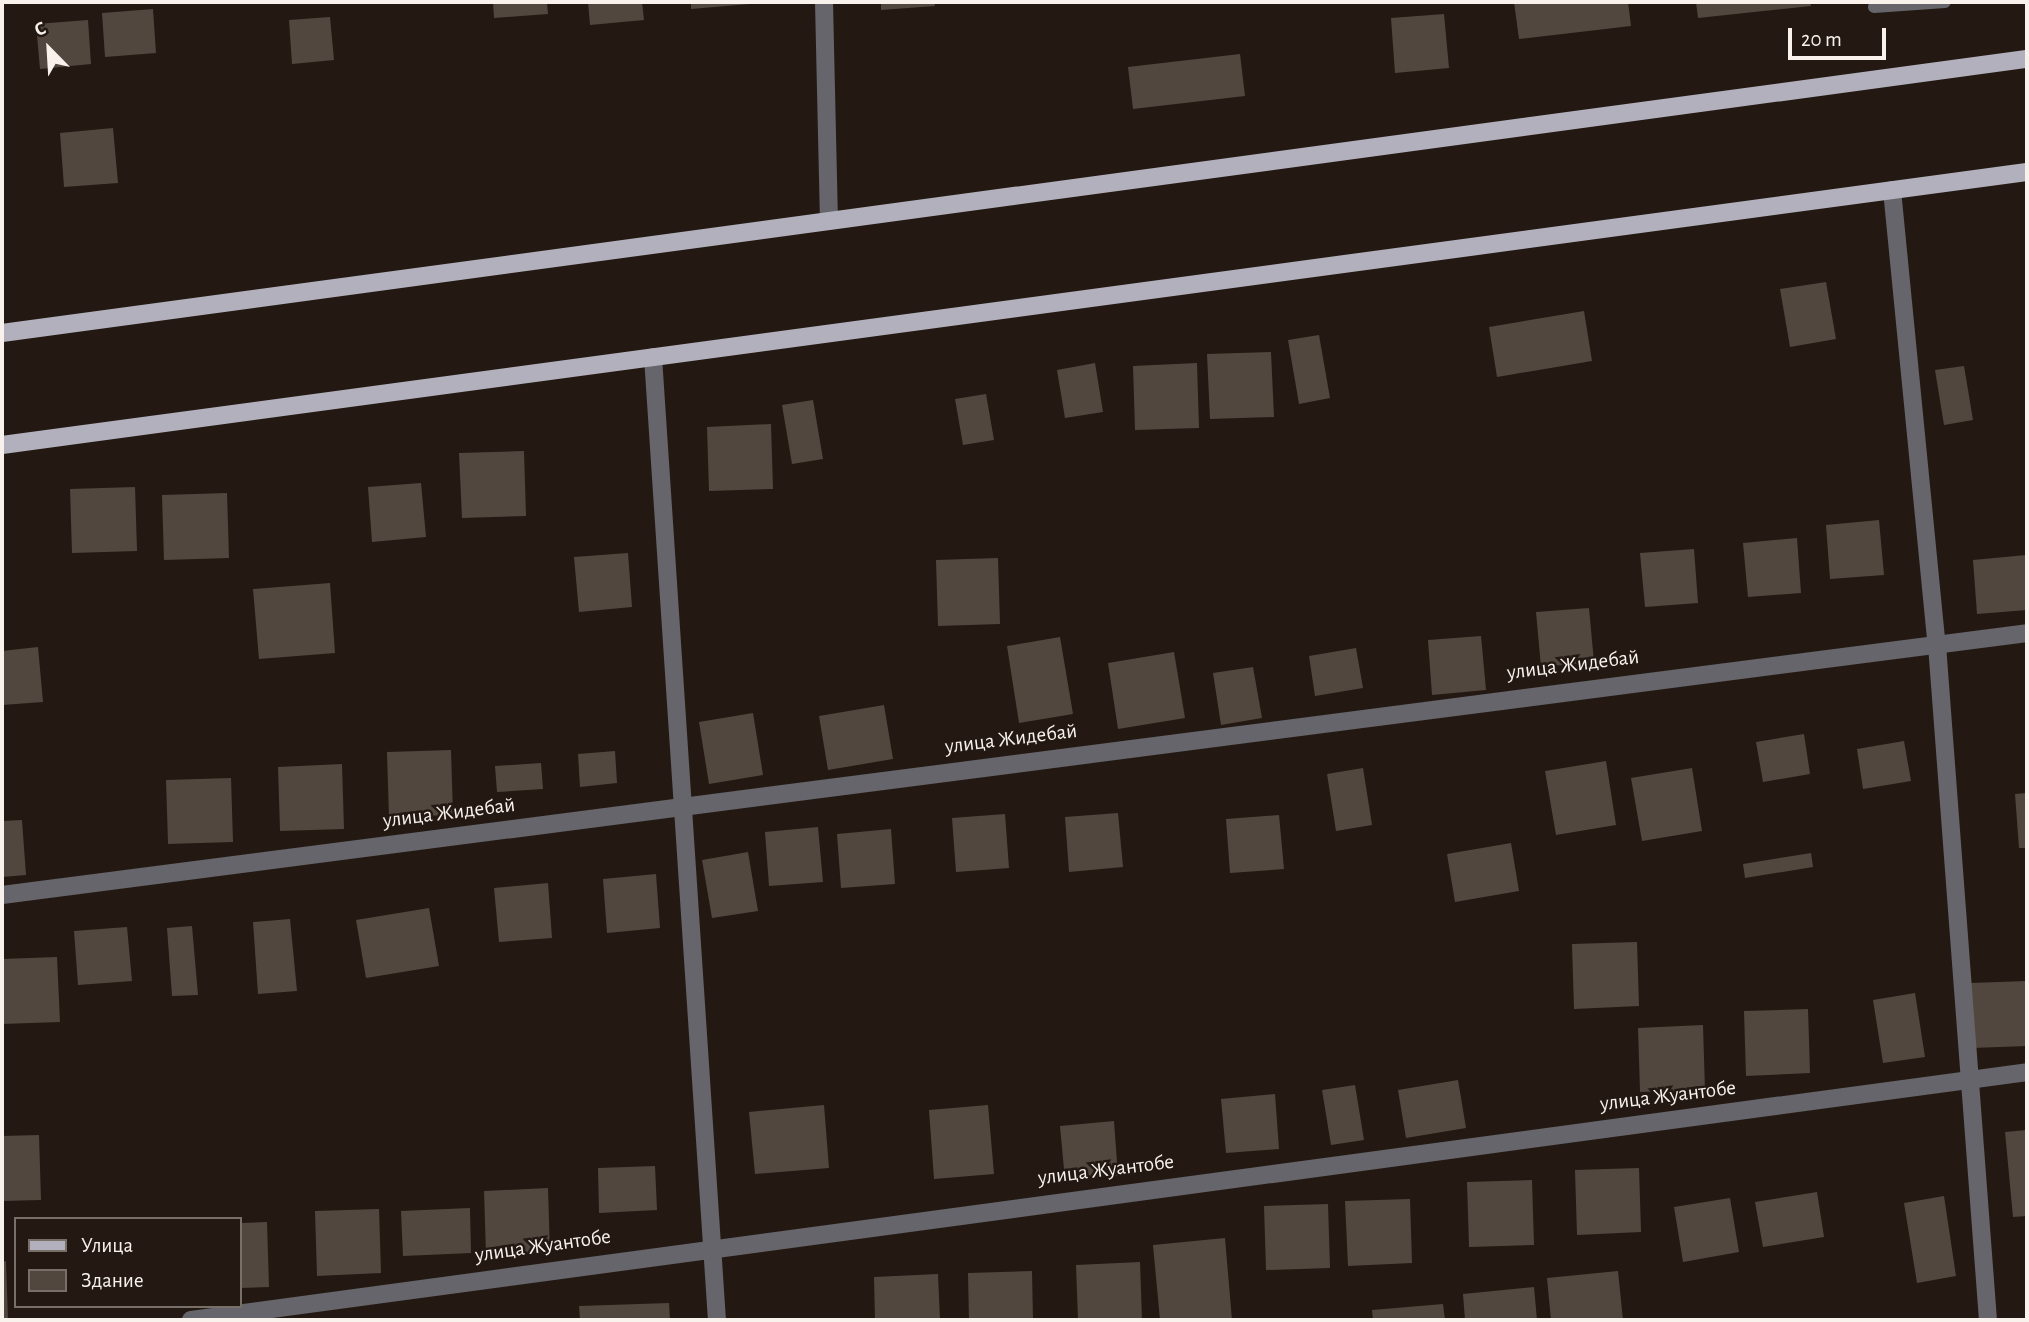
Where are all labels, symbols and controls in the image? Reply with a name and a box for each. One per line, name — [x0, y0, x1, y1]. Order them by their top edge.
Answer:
north arrow — [14, 14, 84, 84]
scale bar — [1791, 14, 1889, 58]
text: С — [32, 19, 49, 40]
text: 20 m — [1801, 29, 1842, 50]
street label: улица Жидебай — [1505, 644, 1641, 686]
street label: улица Жидебай — [943, 718, 1079, 760]
street label: улица Жидебай — [381, 792, 517, 834]
street label: улица Жуантобе — [1599, 1075, 1737, 1117]
street label: улица Жуантобе — [1037, 1149, 1175, 1191]
legend — [14, 1217, 242, 1308]
street label: улица Жуантобе — [473, 1224, 613, 1268]
text: Улица — [81, 1235, 133, 1256]
text: Здание — [81, 1270, 144, 1291]

